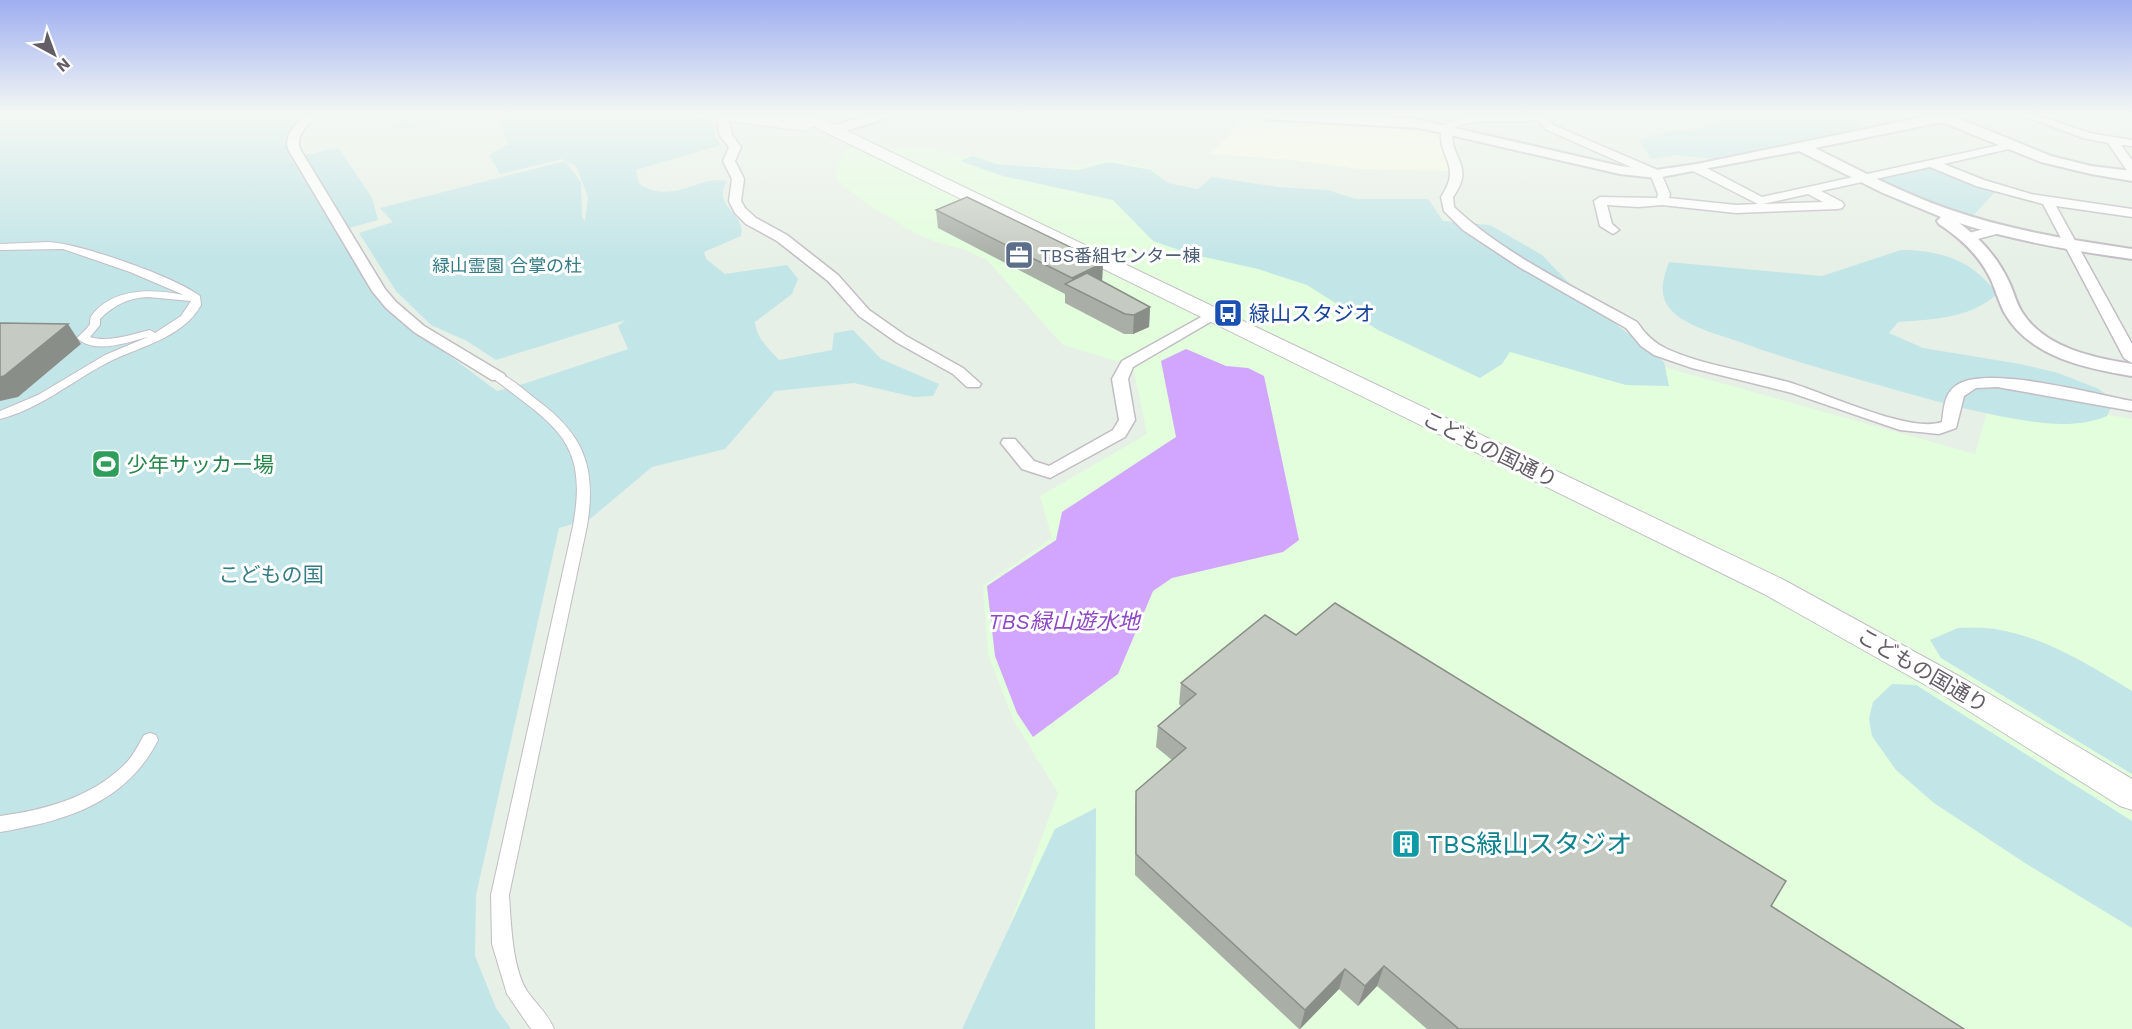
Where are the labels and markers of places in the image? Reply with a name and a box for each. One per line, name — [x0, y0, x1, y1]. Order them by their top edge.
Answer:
office icon: TBS番組センター棟 — [1003, 239, 1035, 271]
place label: TBS番組センター棟 — [1040, 245, 1200, 266]
bus stop icon: 緑山スタジオ — [1212, 297, 1244, 329]
place label: 緑山スタジオ — [1249, 301, 1375, 326]
sports icon: 少年サッカー場 — [90, 448, 122, 480]
place label: 少年サッカー場 — [127, 452, 274, 477]
building icon: TBS緑山スタジオ — [1390, 828, 1422, 860]
place label: TBS緑山スタジオ — [1427, 829, 1632, 859]

